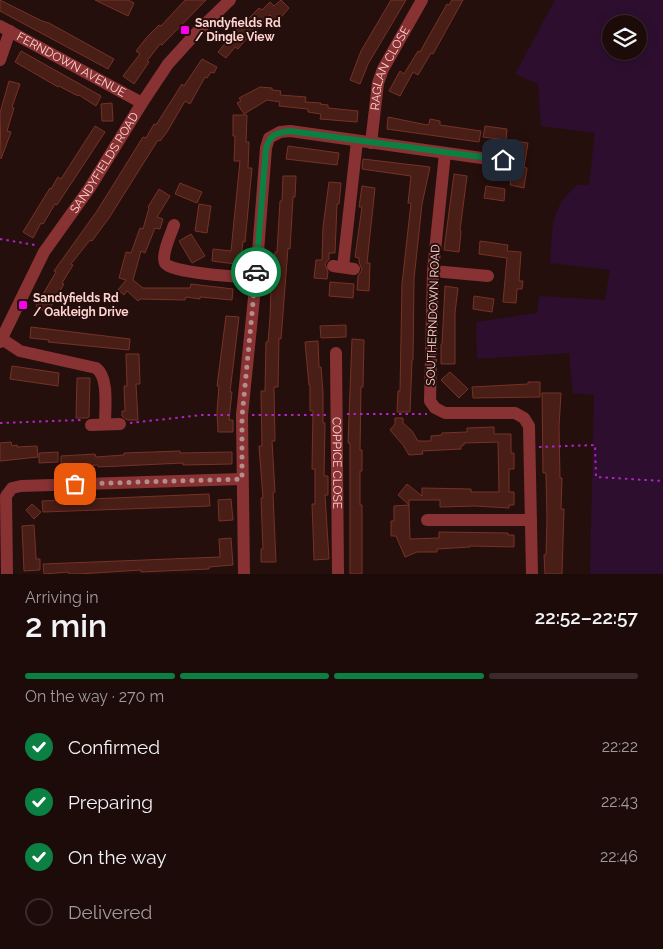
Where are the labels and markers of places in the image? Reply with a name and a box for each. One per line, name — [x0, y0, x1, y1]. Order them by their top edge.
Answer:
place label: Sandyfields Rd / Dingle View — [195, 16, 281, 44]
marker: Sandyfields Rd / Dingle View — [179, 24, 191, 36]
pin — [482, 139, 524, 181]
place label: Sandyfields Rd / Oakleigh Drive — [33, 291, 128, 319]
marker: Sandyfields Rd / Oakleigh Drive — [17, 299, 29, 311]
pin — [54, 463, 96, 505]

